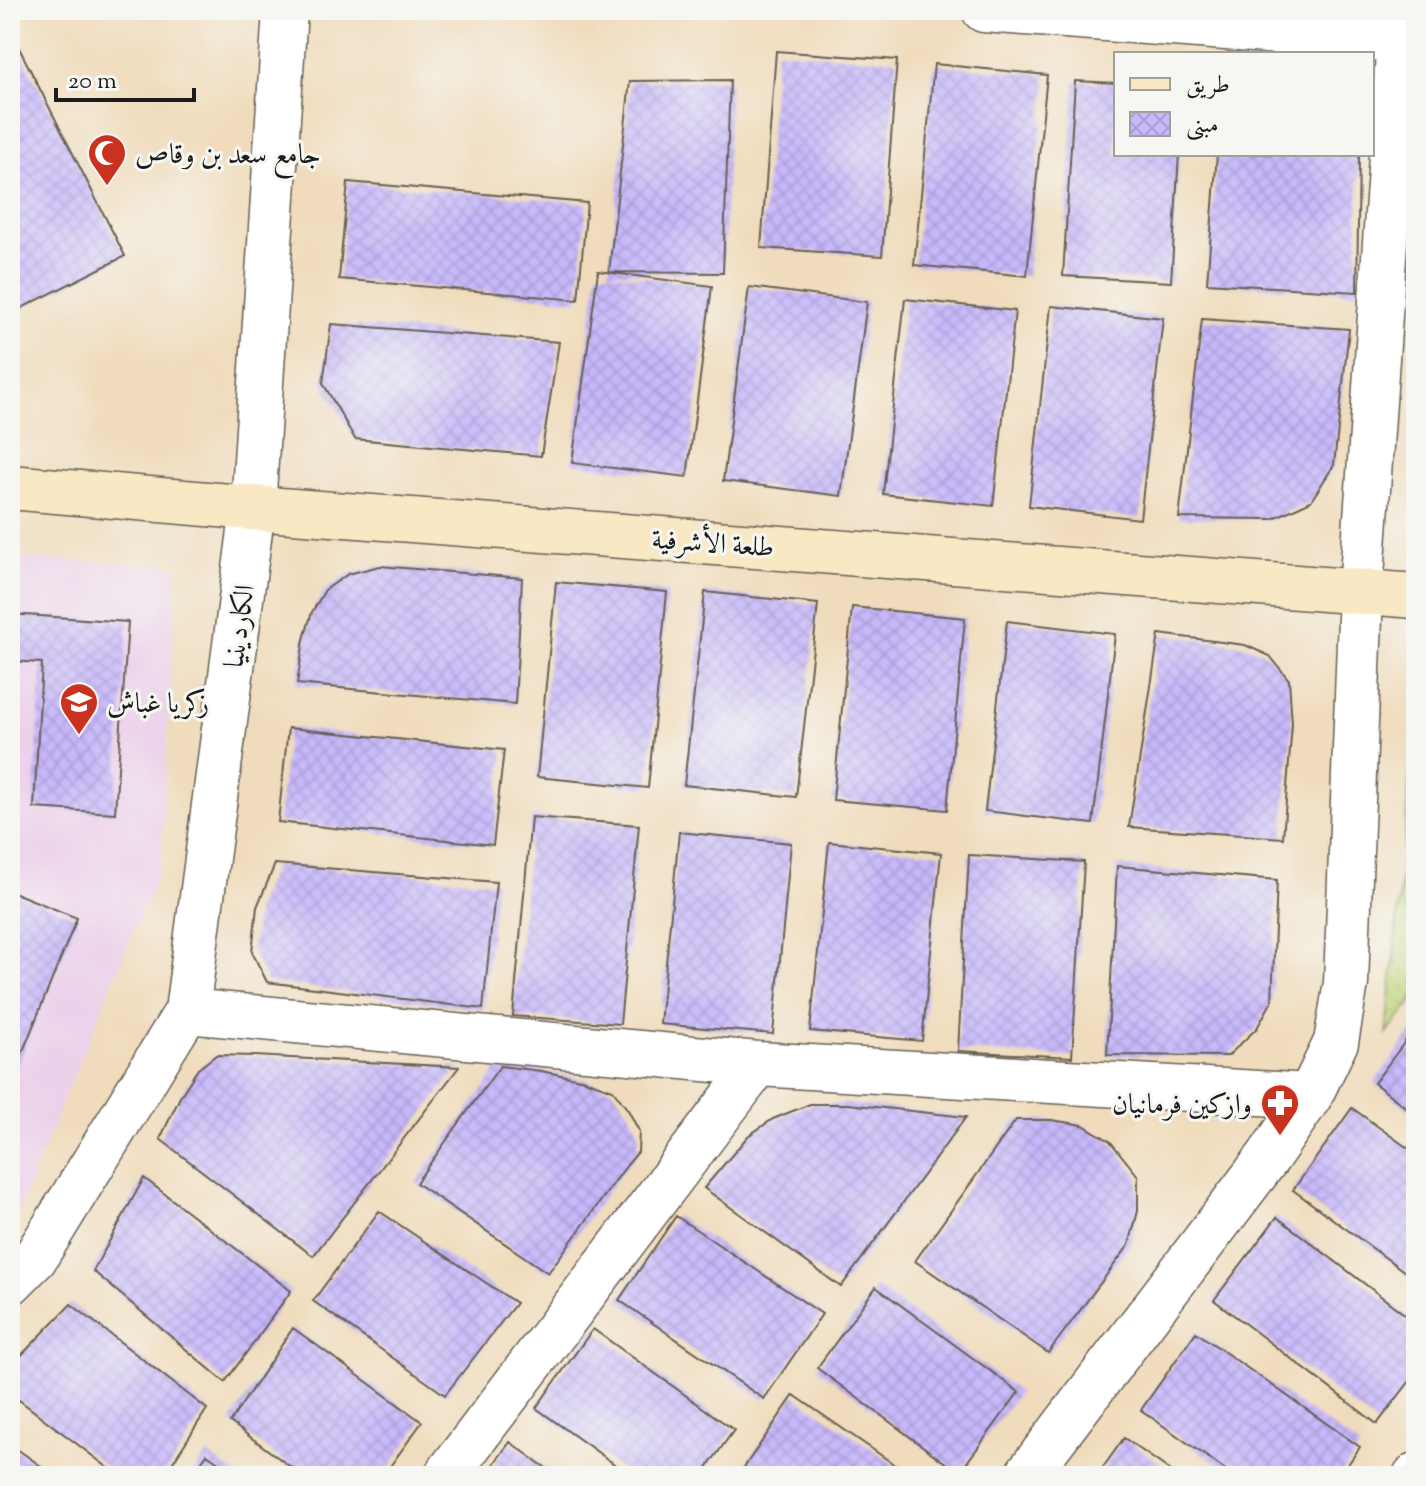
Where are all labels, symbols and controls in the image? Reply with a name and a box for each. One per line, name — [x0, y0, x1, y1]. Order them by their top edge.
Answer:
scale bar — [56, 52, 194, 102]
legend — [1114, 52, 1374, 156]
text: 20 m — [68, 65, 117, 99]
text: طريق — [1186, 69, 1230, 103]
text: مبنى — [1186, 109, 1219, 143]
mosque icon: جامع سعد بن وقاص — [86, 132, 128, 187]
place label: جامع سعد بن وقاص — [135, 136, 321, 179]
street label: طلعة الأشرفية — [650, 520, 776, 569]
street label: الكاردينيا — [215, 582, 267, 671]
school or university icon: زكريا غباش — [58, 681, 100, 736]
place label: زكريا غباش — [107, 685, 209, 725]
pharmacy icon: وازكين فرمانيان — [1259, 1082, 1301, 1137]
place label: وازكين فرمانيان — [1112, 1086, 1252, 1126]

